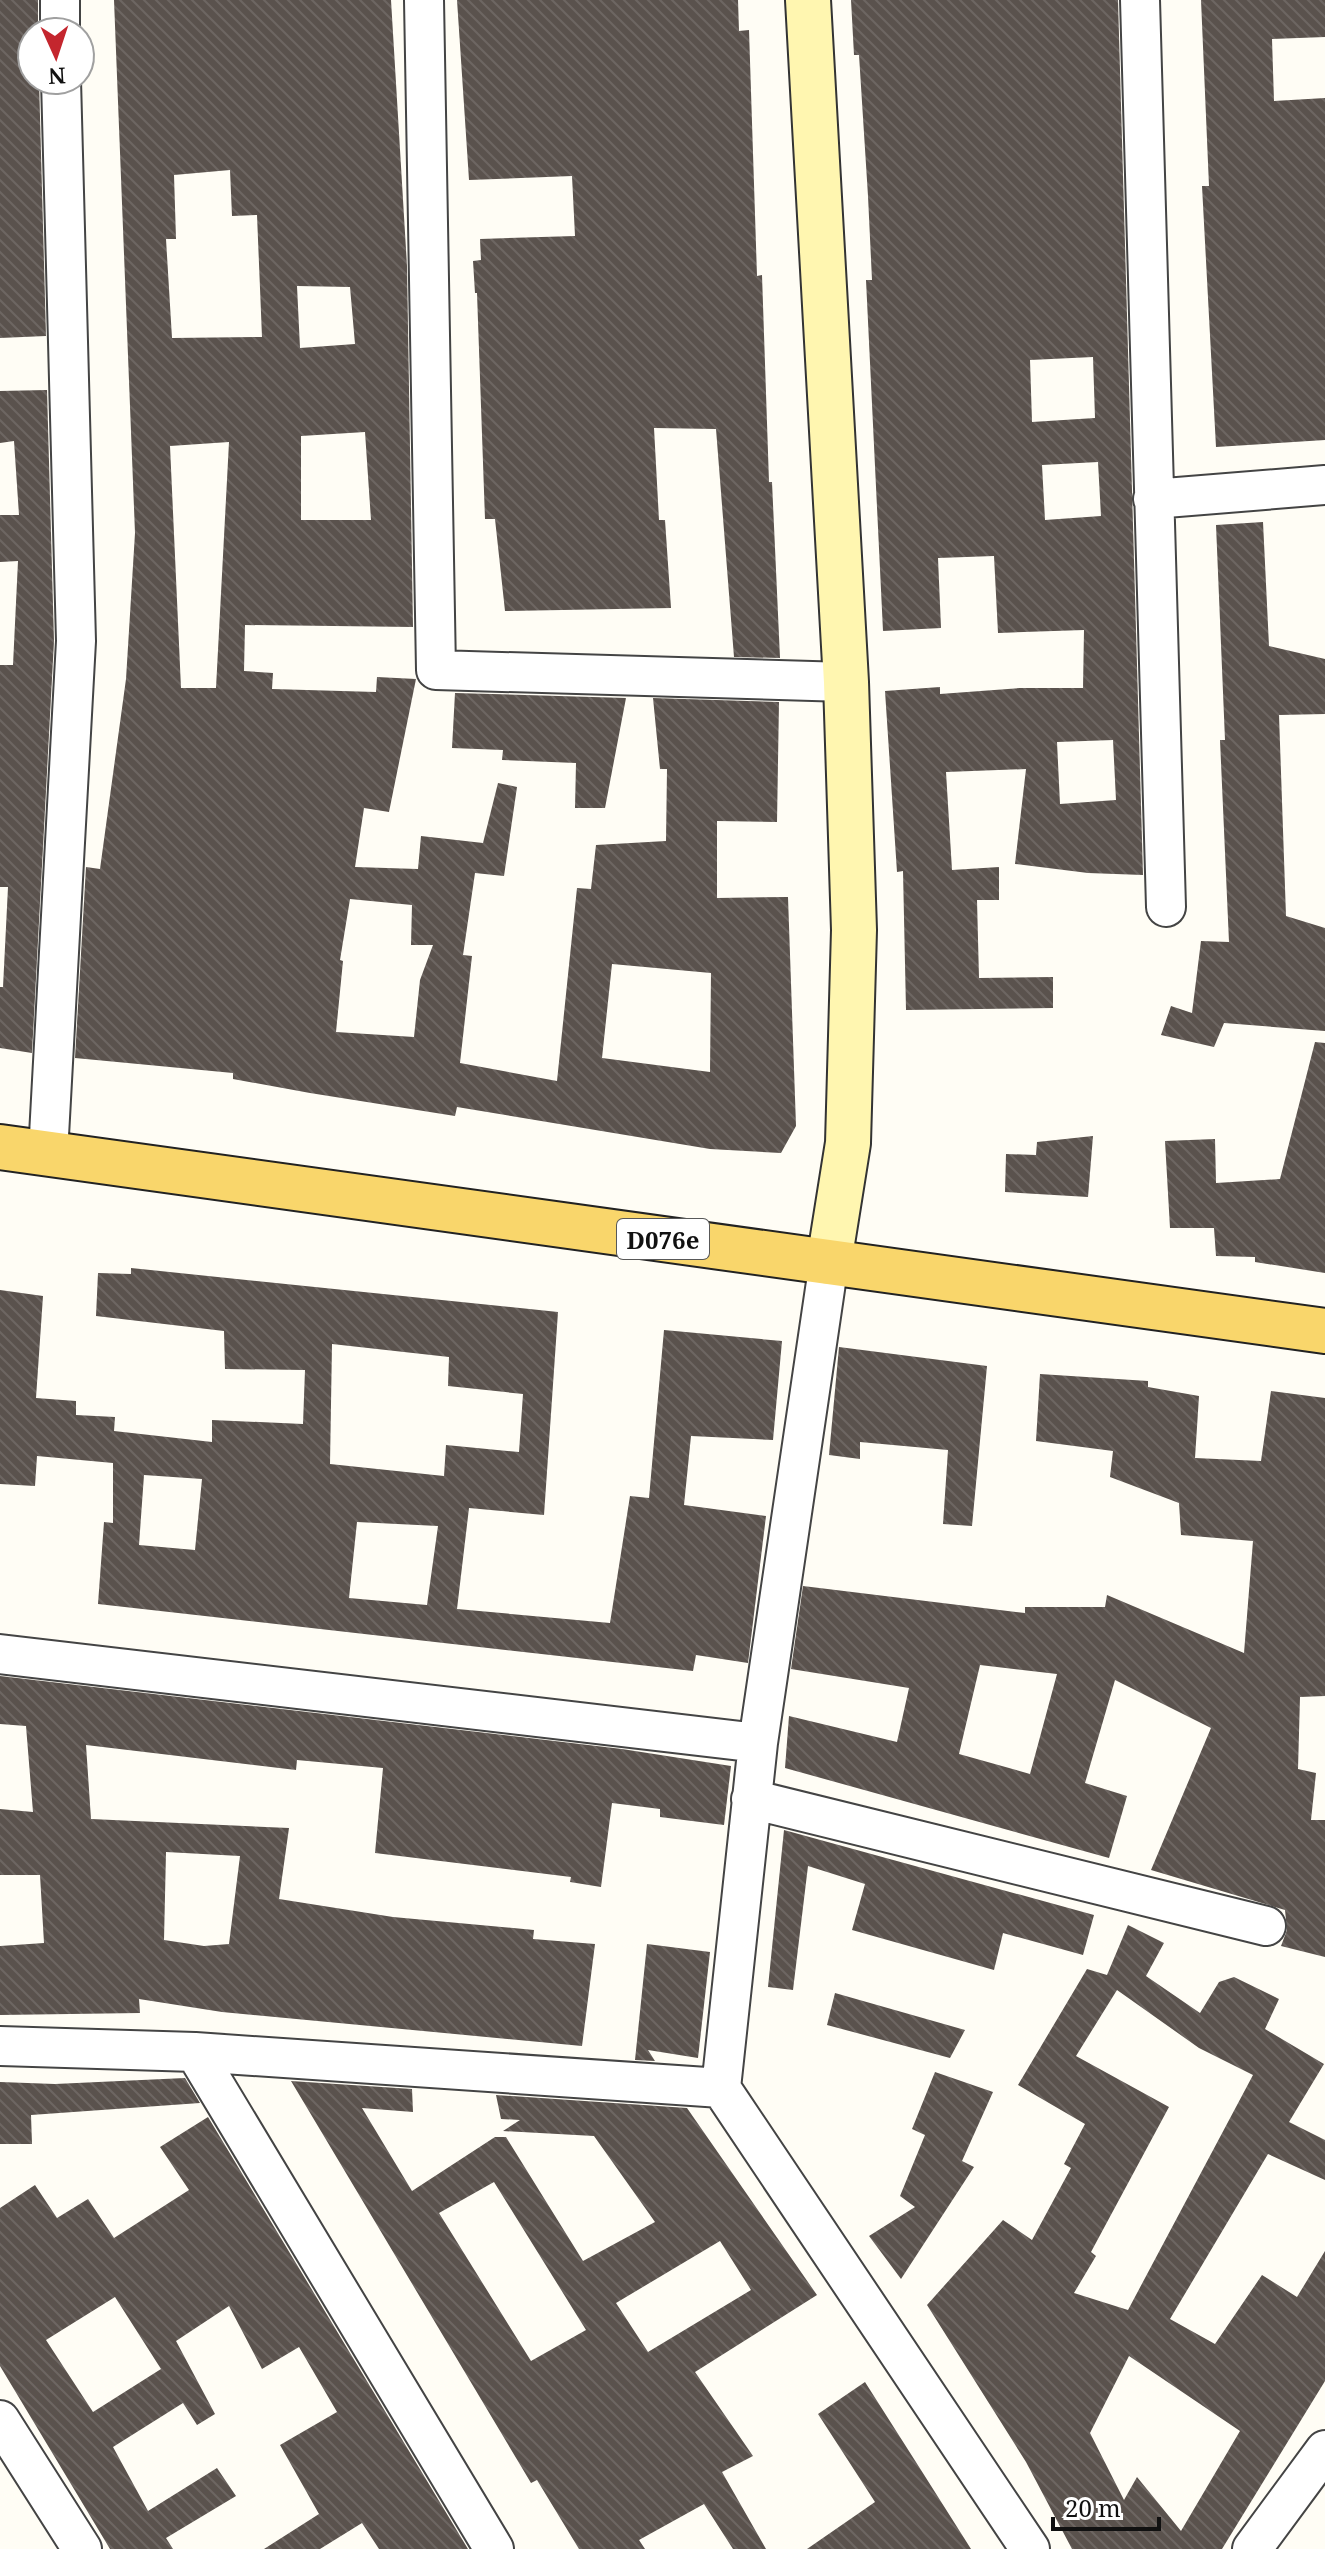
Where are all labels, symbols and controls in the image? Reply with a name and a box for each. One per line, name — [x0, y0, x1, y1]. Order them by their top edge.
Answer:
north arrow — [16, 16, 96, 96]
text: N — [48, 62, 67, 92]
road number: D076e — [617, 1219, 709, 1259]
scale bar — [1053, 2481, 1159, 2531]
text: 20 m — [1065, 2491, 1121, 2524]

